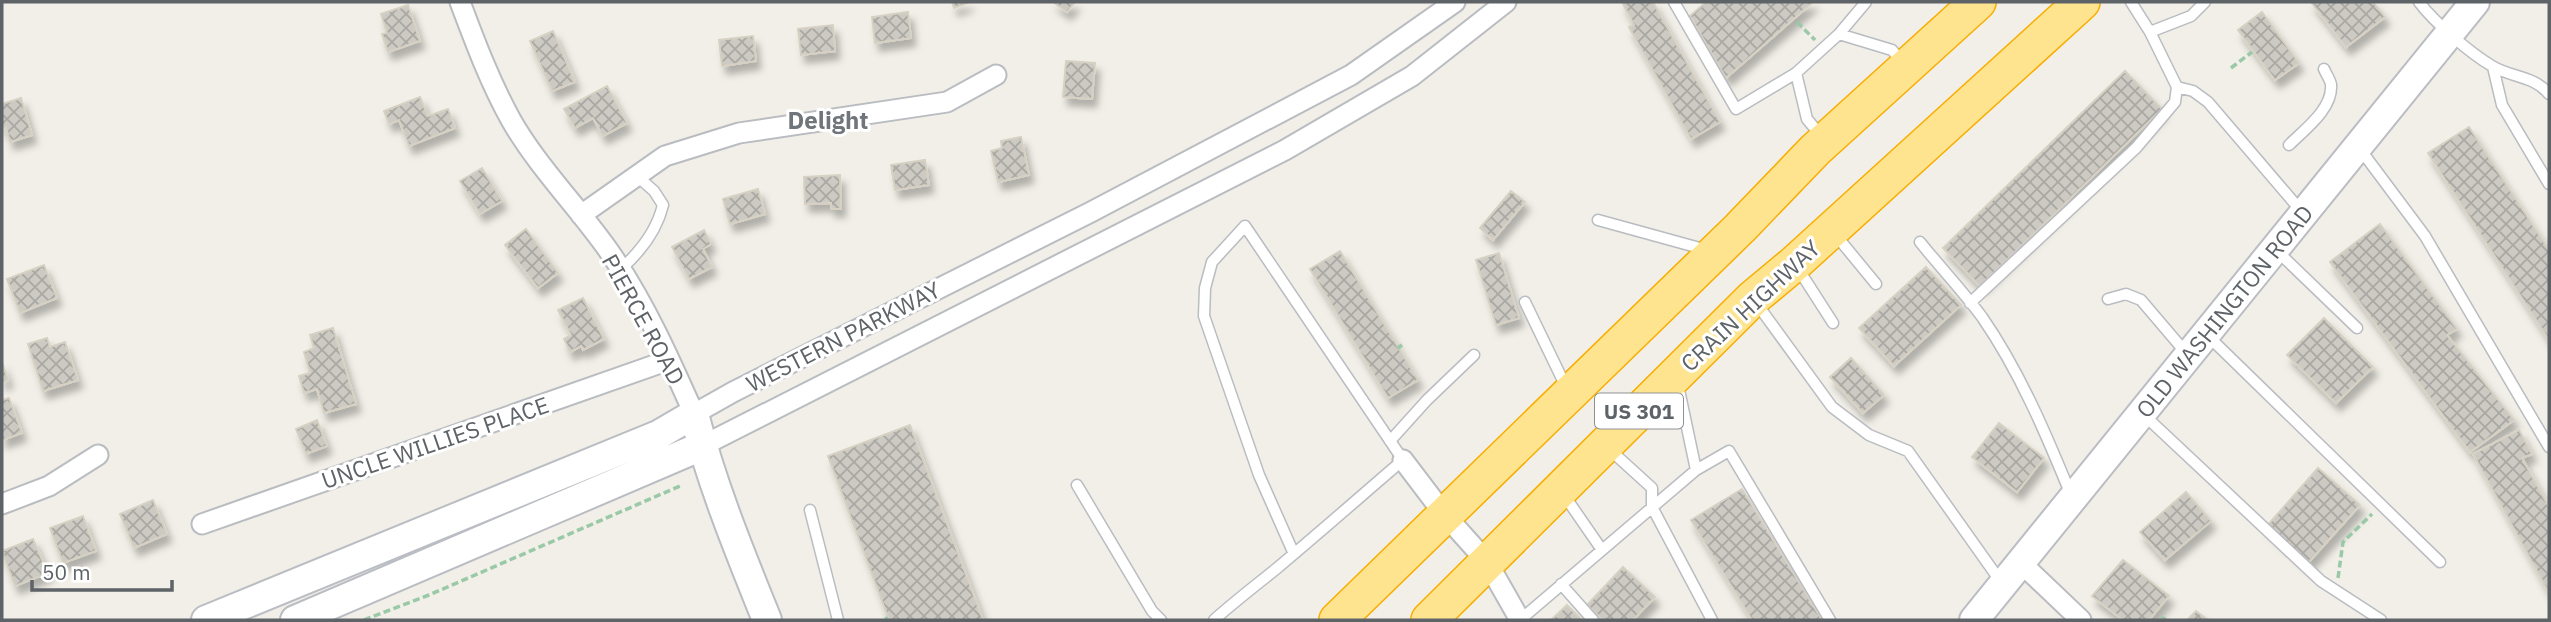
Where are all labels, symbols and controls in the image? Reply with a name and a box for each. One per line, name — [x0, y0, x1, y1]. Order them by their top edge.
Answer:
district label: Delight — [787, 104, 869, 136]
street label: OLD WASHINGTON ROAD — [2129, 198, 2319, 424]
street label: CRAIN HIGHWAY — [1674, 232, 1826, 377]
street label: PIERCE ROAD — [596, 248, 692, 390]
street label: WESTERN PARKWAY — [741, 274, 946, 398]
street label: UNCLE WILLIES PLACE — [317, 389, 553, 495]
road number: US 301 — [1595, 394, 1683, 428]
scale bar — [32, 548, 172, 592]
text: 50 m — [42, 558, 91, 586]

